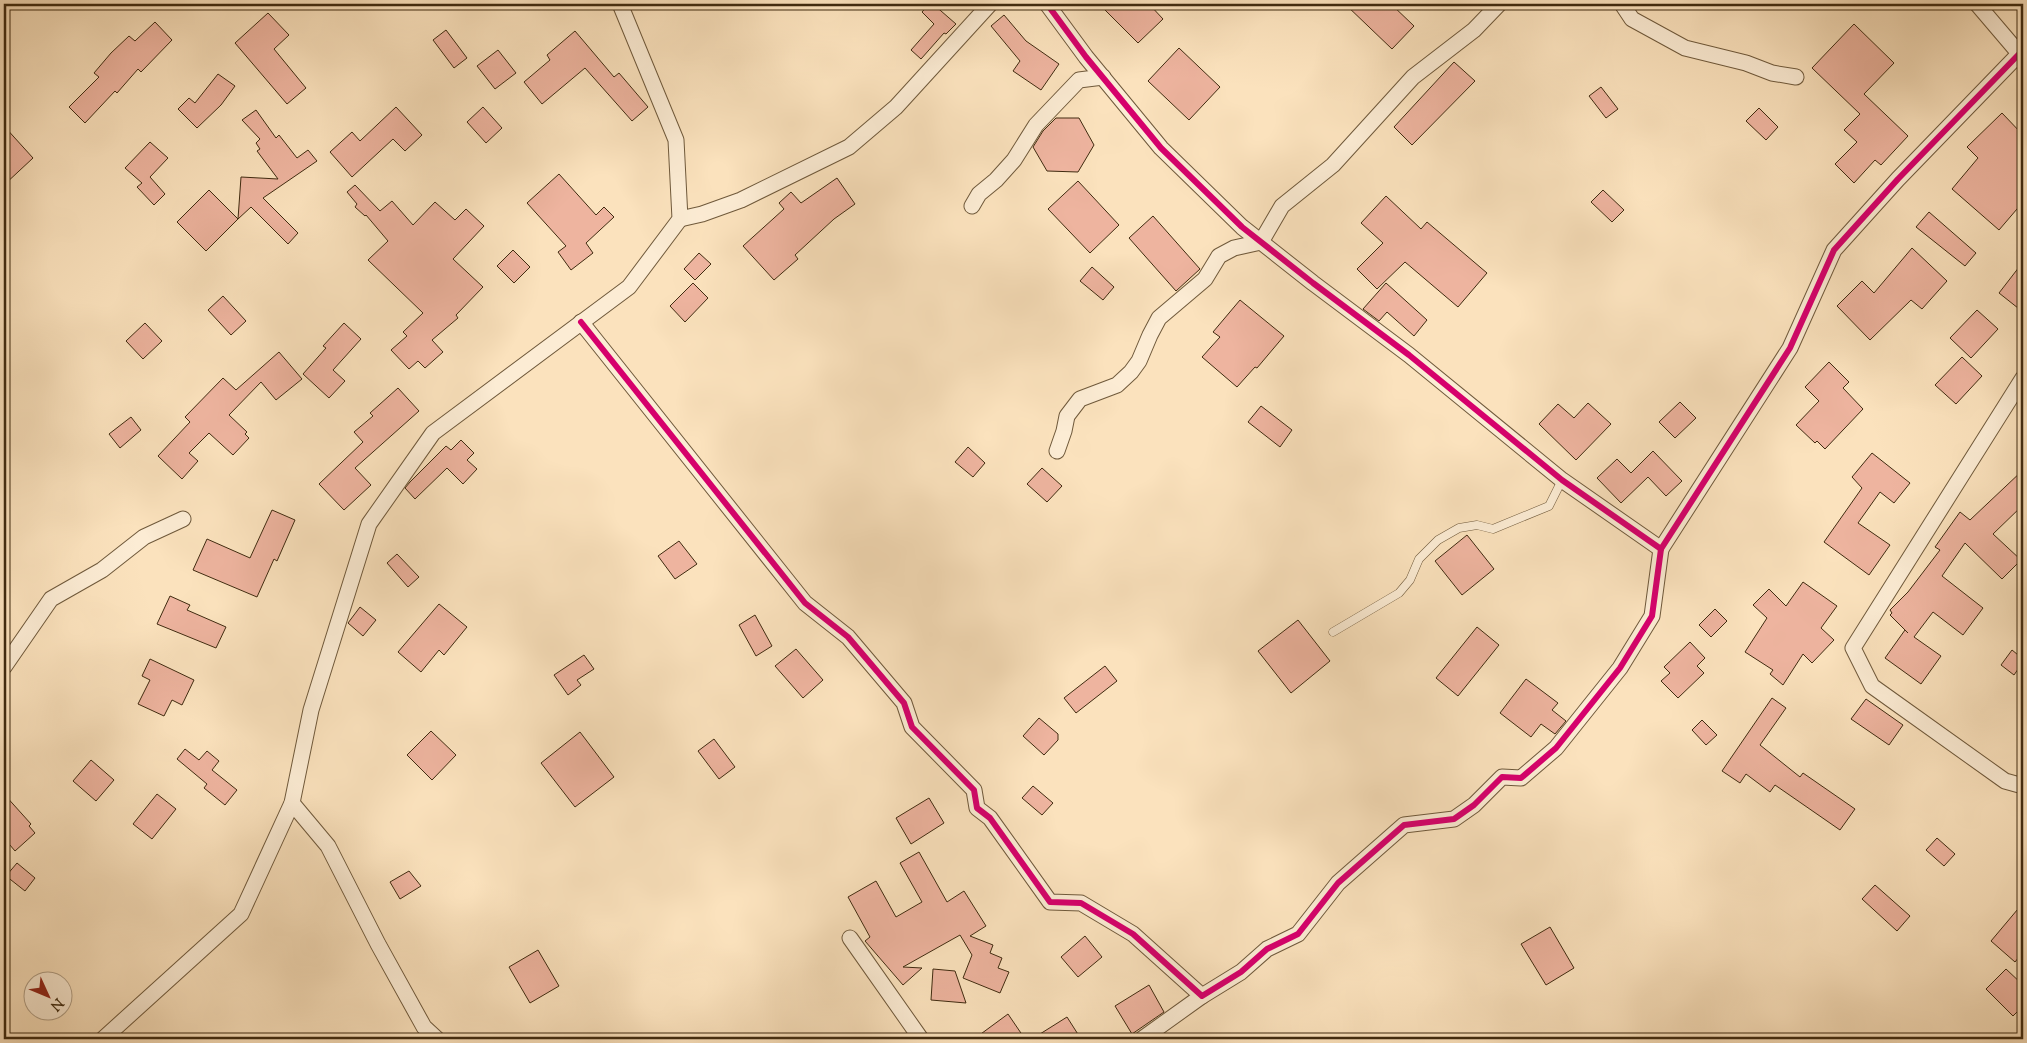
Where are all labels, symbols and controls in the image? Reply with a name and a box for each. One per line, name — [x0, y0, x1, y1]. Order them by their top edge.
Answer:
north arrow — [22, 970, 72, 1020]
text: N — [45, 993, 67, 1015]

